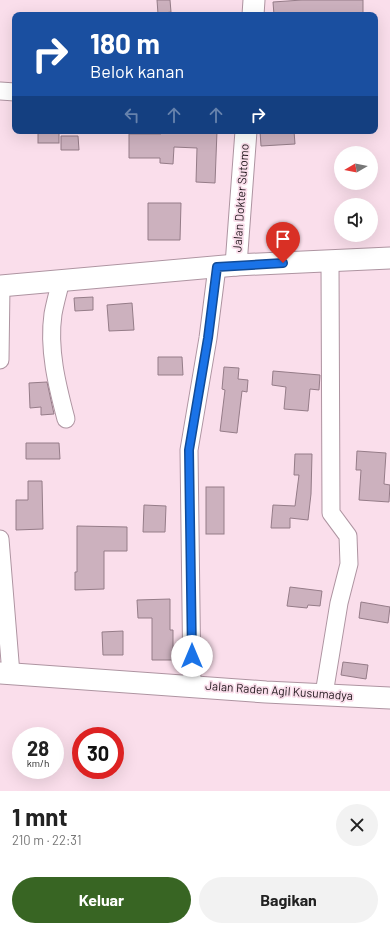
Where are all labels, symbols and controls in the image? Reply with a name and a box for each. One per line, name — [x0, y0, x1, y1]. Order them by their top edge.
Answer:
text: 180 m — [90, 26, 160, 60]
icon: right — [24, 28, 76, 80]
text: Belok kanan — [90, 60, 184, 82]
icon: left — [121, 104, 143, 126]
icon: ahead — [163, 104, 185, 126]
icon: ahead — [205, 104, 227, 126]
icon: right — [247, 104, 269, 126]
street label: Jalan Dokter Sutomo — [229, 143, 251, 253]
north arrow — [334, 146, 378, 190]
map controls — [334, 146, 378, 242]
button: sound — [334, 198, 378, 242]
pin — [266, 222, 300, 263]
icon: arrive — [272, 228, 294, 250]
position arrow — [171, 635, 213, 677]
street label: Jalan Raden Agil Kusumadya — [205, 678, 353, 702]
speed limit sign: 30 — [72, 727, 124, 779]
text: 28 — [27, 736, 49, 760]
text: km/h — [27, 757, 49, 769]
text: 1 mnt — [12, 802, 68, 831]
button: close — [336, 804, 378, 846]
text: 210 m · 22:31 — [12, 832, 81, 848]
button: Keluar — [12, 877, 191, 923]
button: Bagikan — [199, 877, 378, 923]

